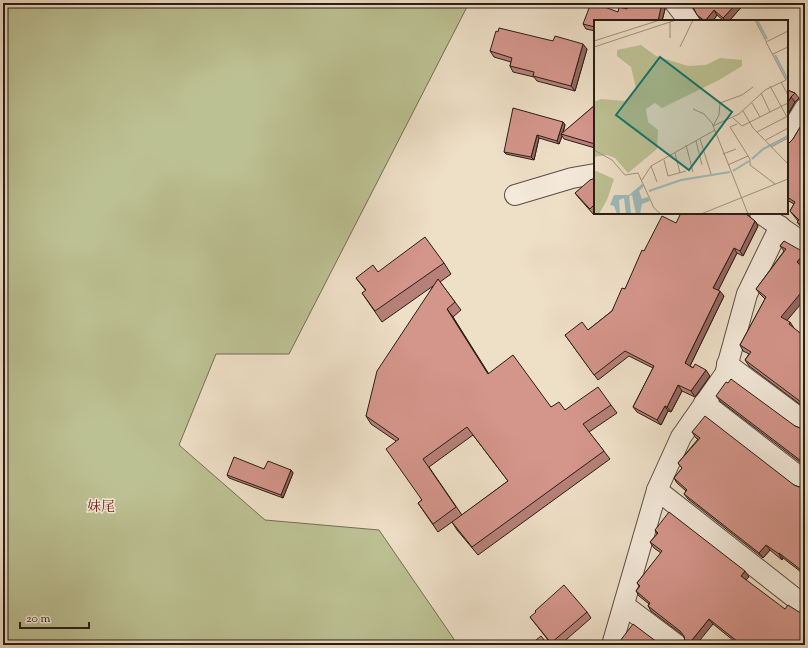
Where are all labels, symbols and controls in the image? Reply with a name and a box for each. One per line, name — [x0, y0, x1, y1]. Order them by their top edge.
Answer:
inset map — [594, 20, 788, 214]
district label: 妹尾 — [87, 498, 115, 518]
scale bar — [20, 604, 89, 630]
text: 20 m — [26, 610, 51, 628]

